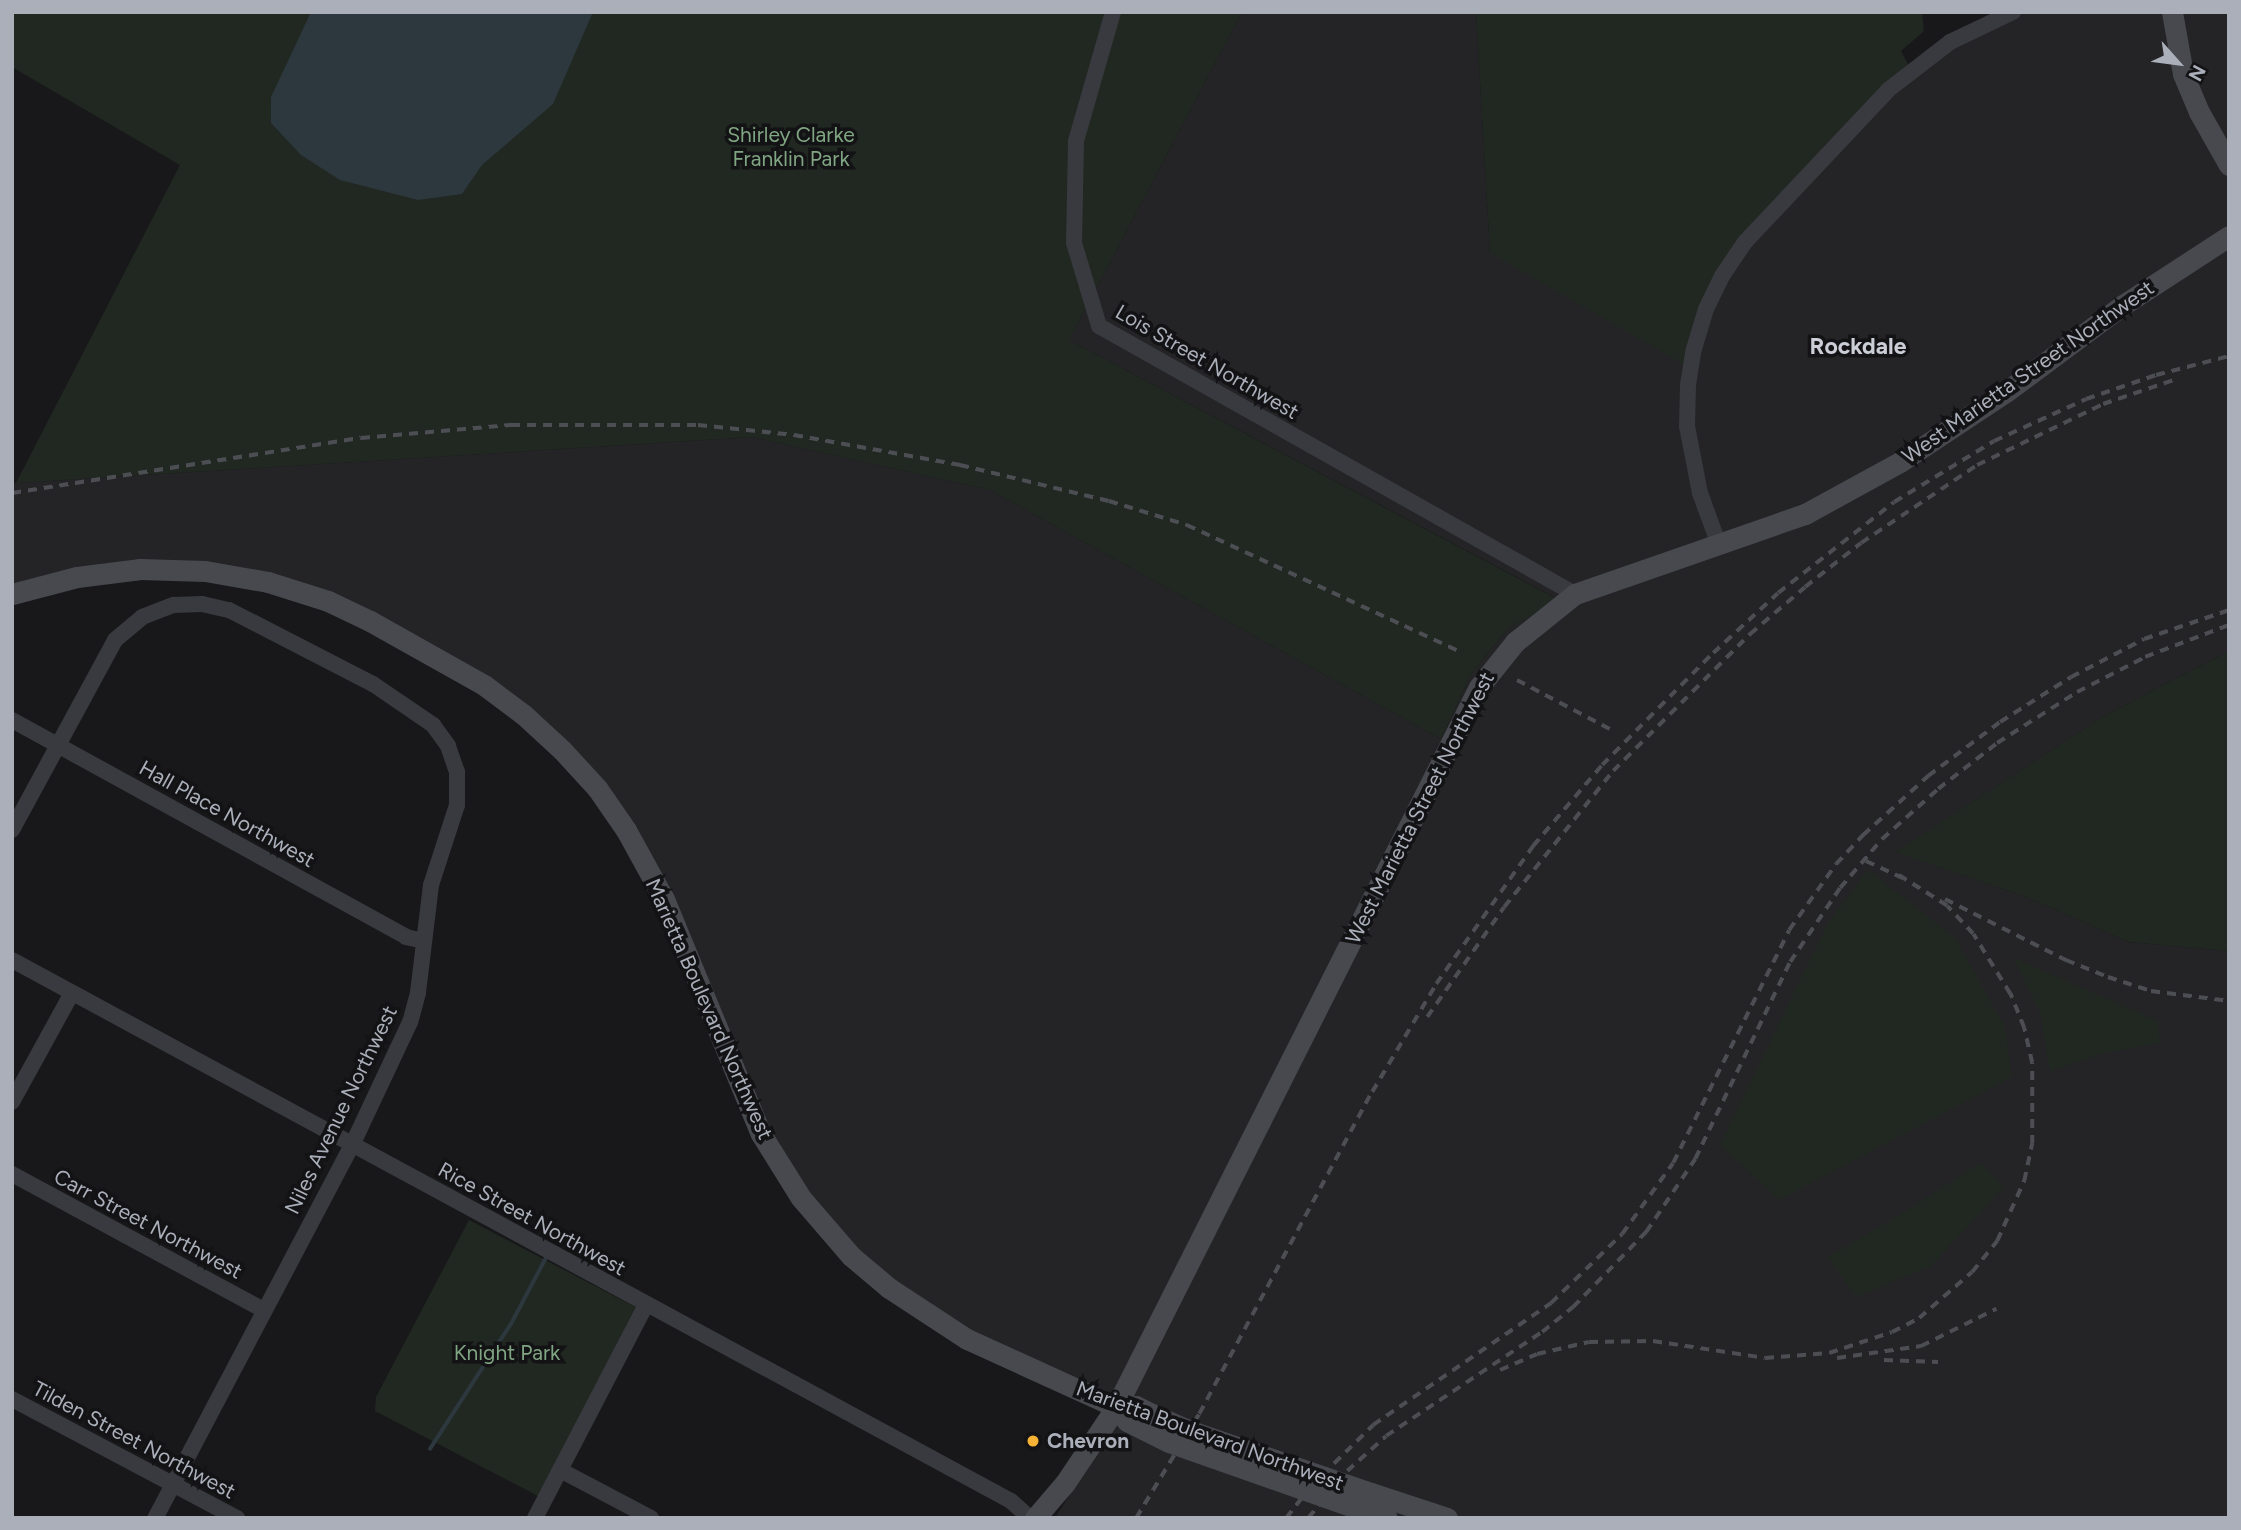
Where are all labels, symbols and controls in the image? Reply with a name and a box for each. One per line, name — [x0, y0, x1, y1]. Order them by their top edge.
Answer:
north arrow — [2143, 28, 2213, 98]
text: N — [2183, 61, 2211, 85]
park label: Shirley Clarke Franklin Park — [727, 122, 855, 172]
street label: West Marietta Street Northwest — [1897, 275, 2159, 469]
street label: Lois Street Northwest — [1111, 299, 1303, 425]
district label: Rockdale — [1810, 332, 1906, 360]
street label: West Marietta Street Northwest — [1340, 668, 1500, 948]
street label: Hall Place Northwest — [135, 755, 319, 873]
street label: Marietta Boulevard Northwest — [640, 875, 778, 1143]
street label: Niles Avenue Northwest — [280, 1002, 402, 1218]
street label: Rice Street Northwest — [434, 1157, 630, 1281]
street label: Carr Street Northwest — [50, 1164, 246, 1284]
park label: Knight Park — [454, 1340, 560, 1366]
street label: Tilden Street Northwest — [28, 1376, 240, 1504]
street label: Marietta Boulevard Northwest — [1073, 1376, 1347, 1496]
place label: Chevron — [1047, 1428, 1129, 1454]
marker: Chevron — [1025, 1433, 1041, 1449]

